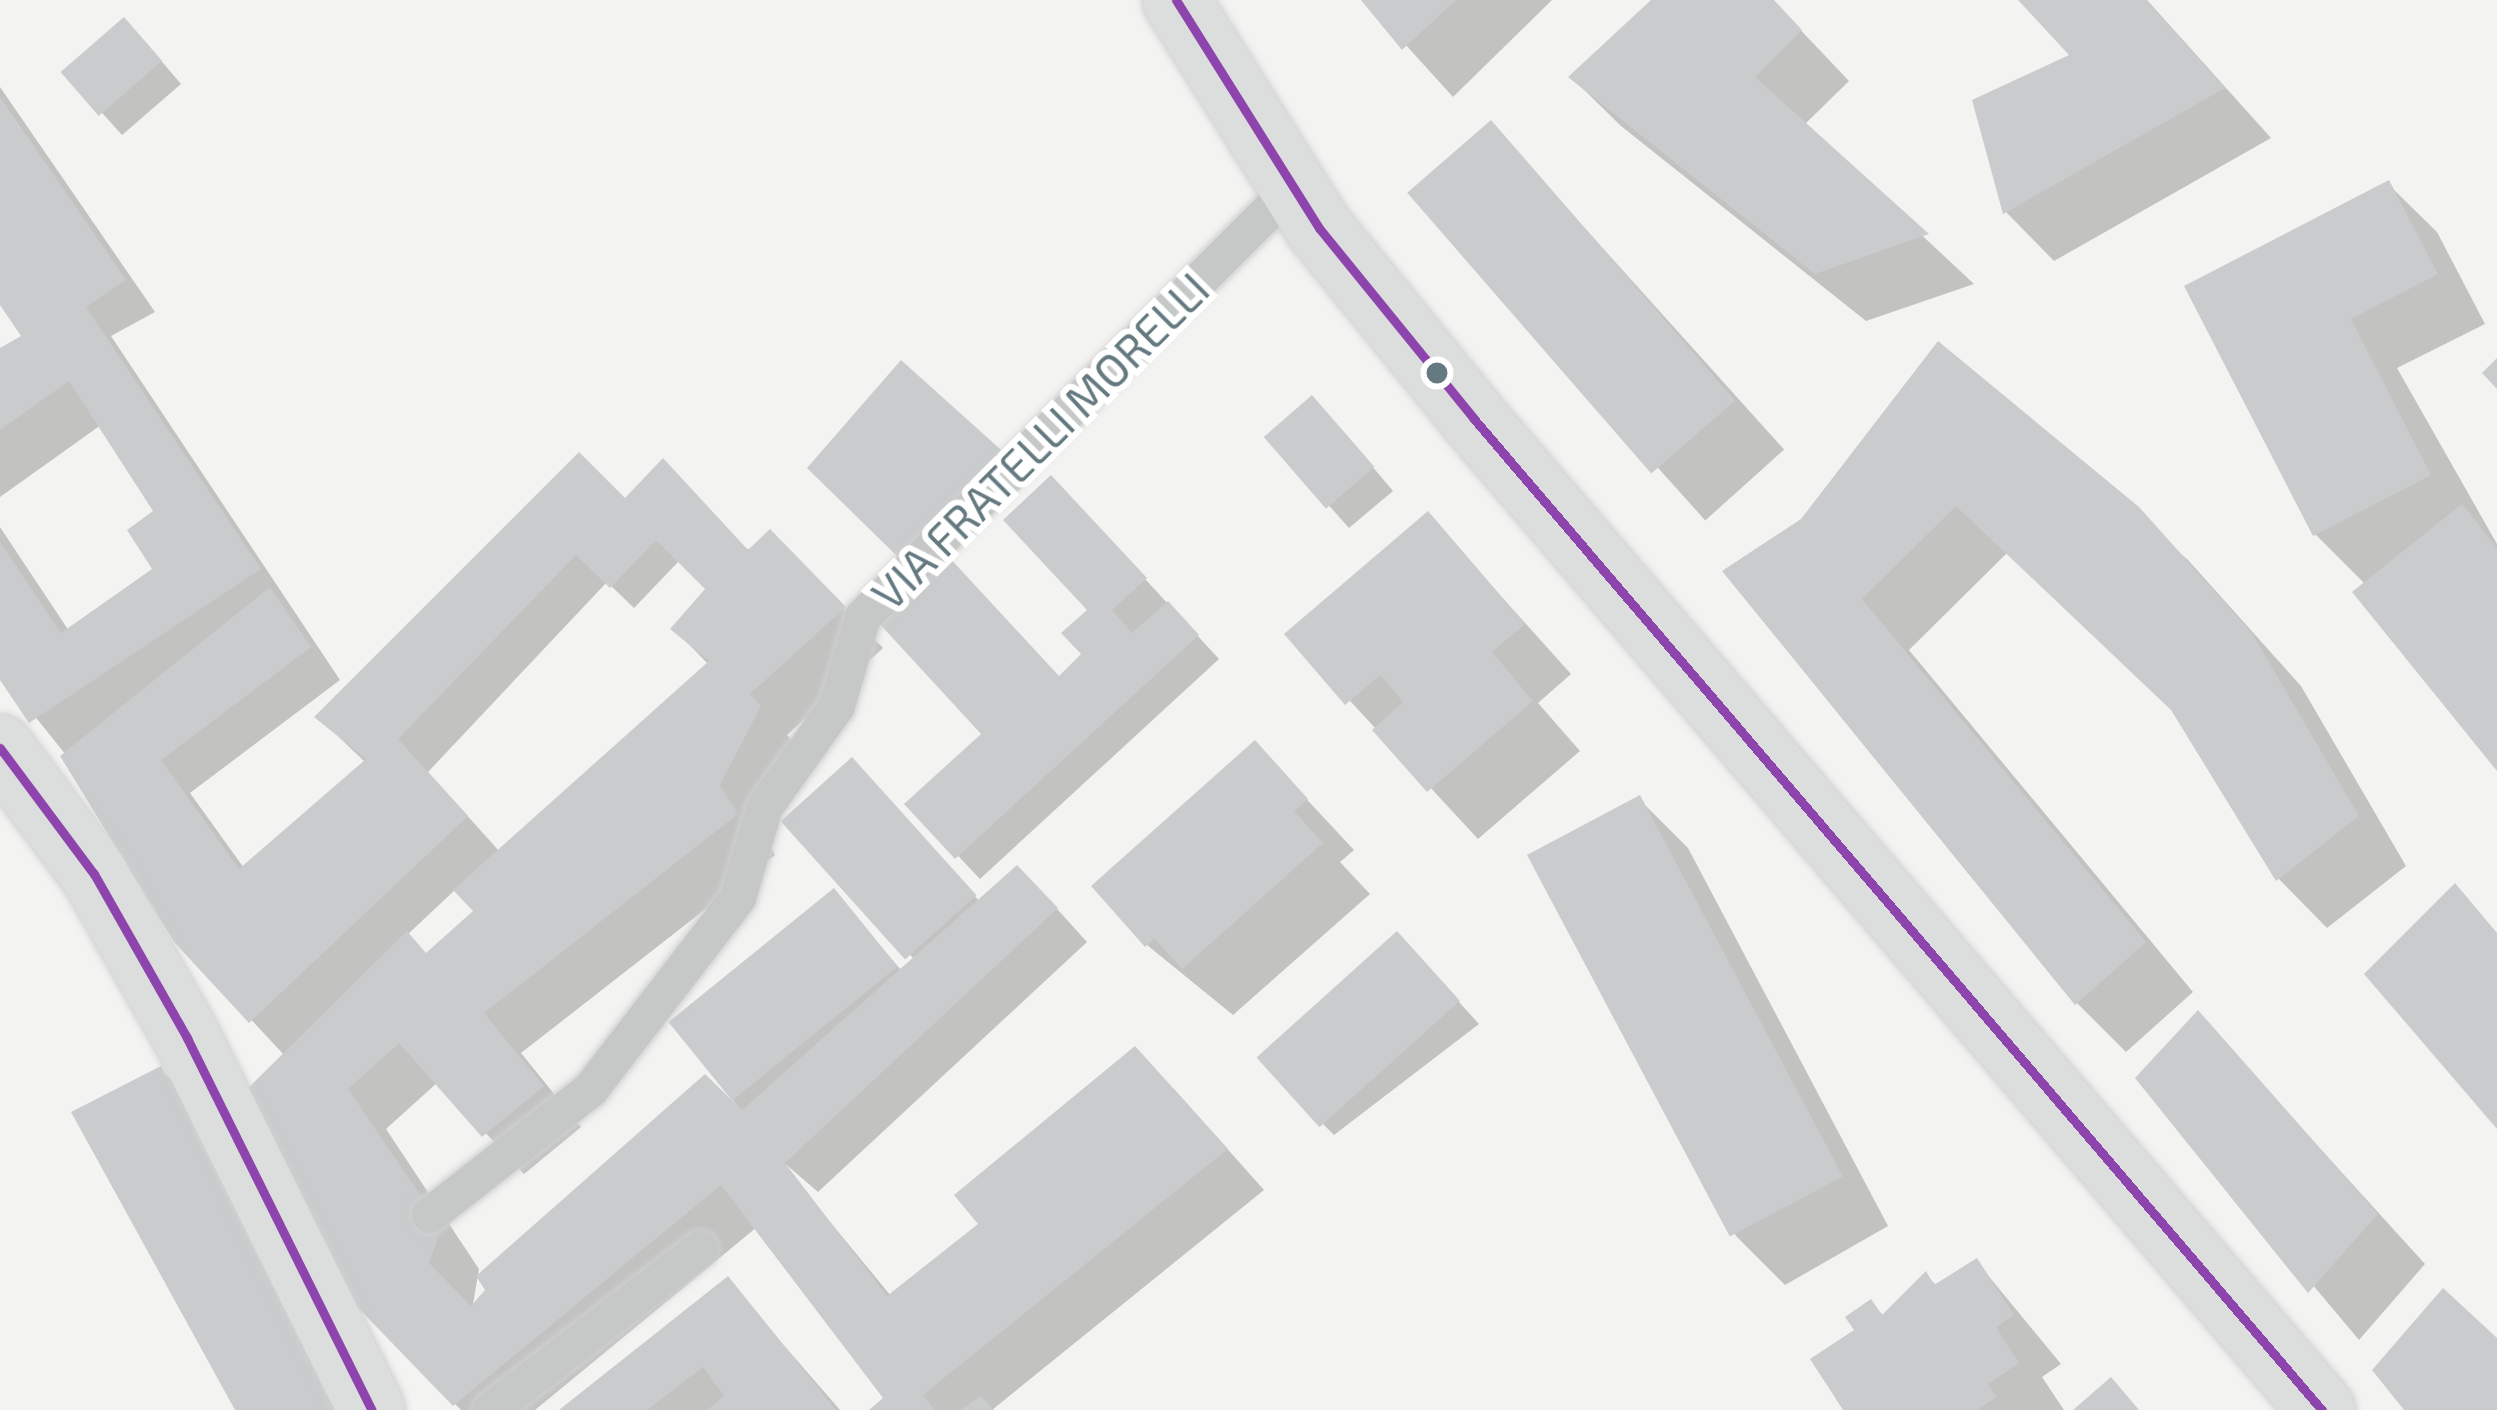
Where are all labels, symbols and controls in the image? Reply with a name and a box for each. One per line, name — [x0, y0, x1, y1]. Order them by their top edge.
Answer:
street label: VIA FRATELLI MORELLI — [860, 261, 1220, 621]
unlabelled marker — [1426, 362, 1448, 384]

